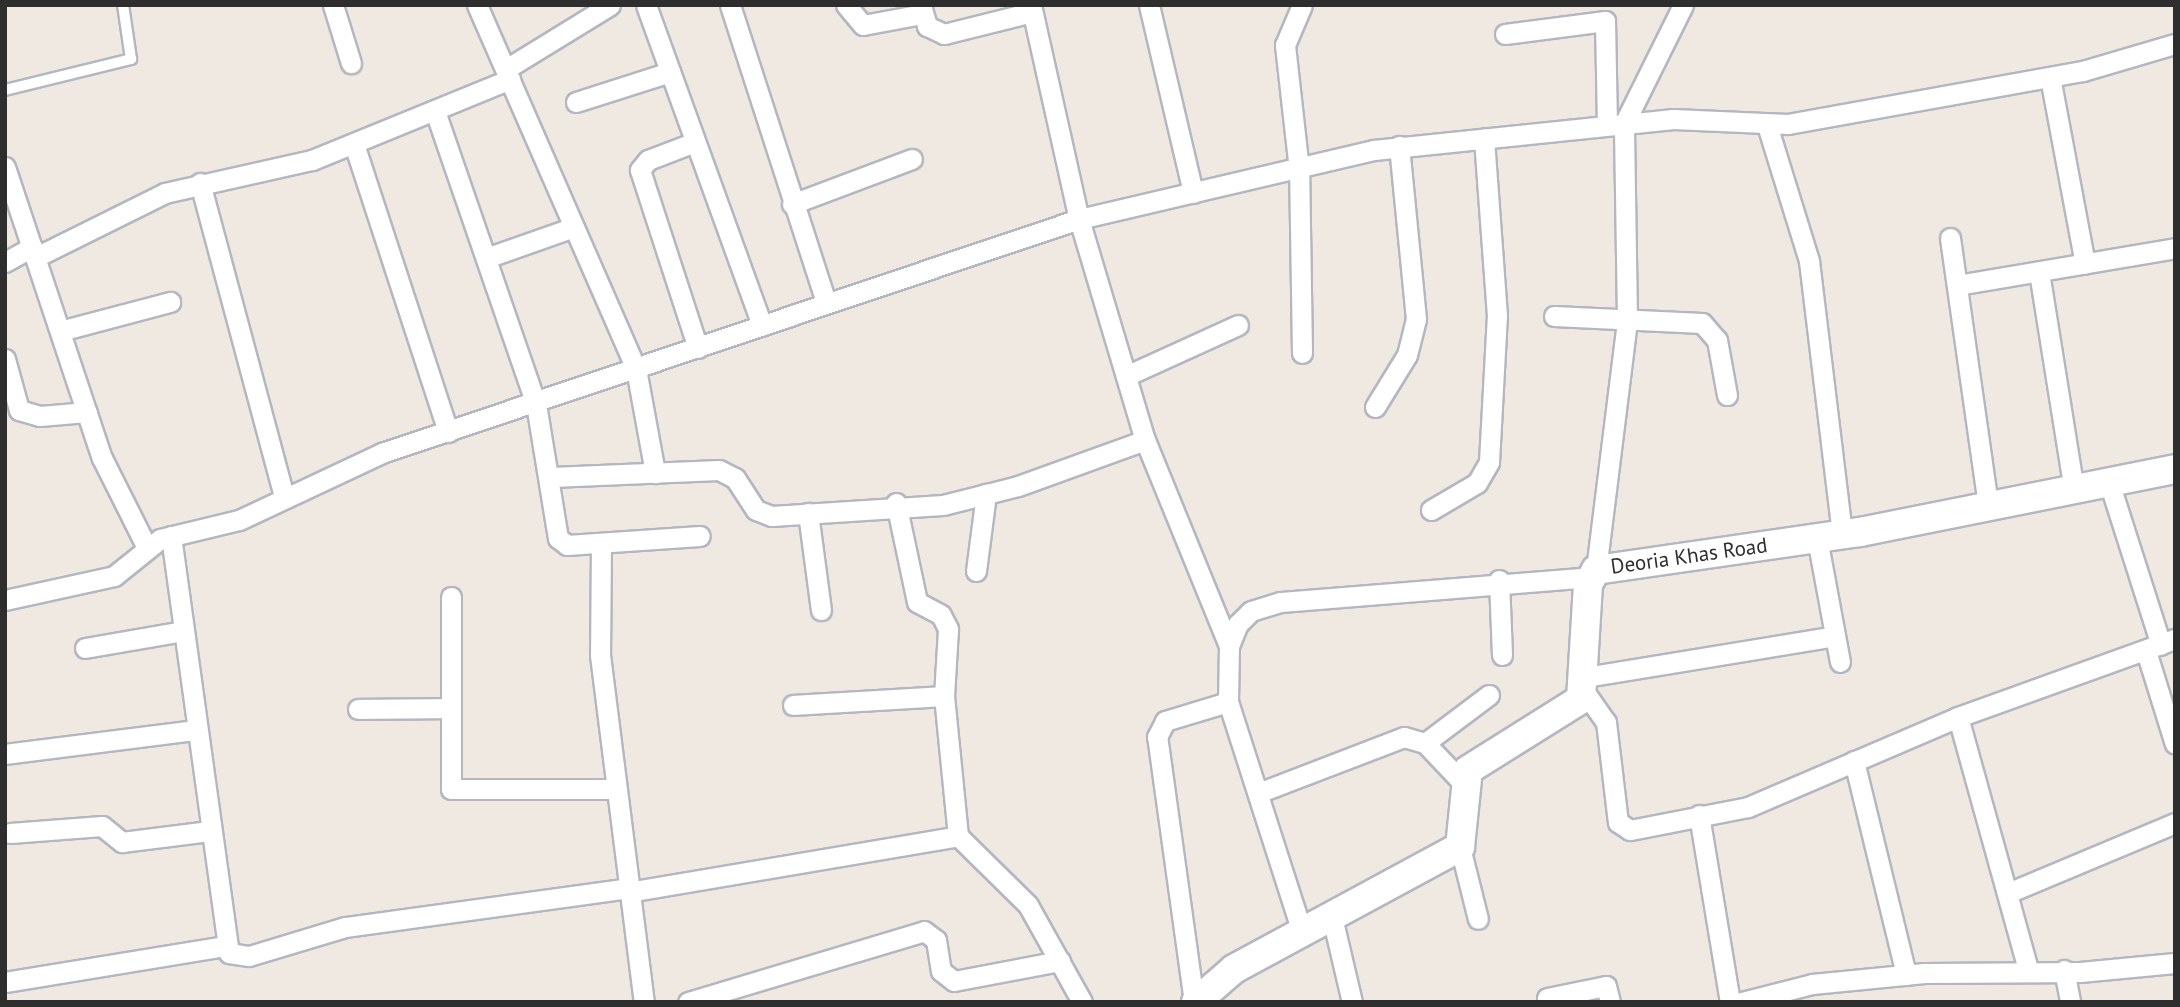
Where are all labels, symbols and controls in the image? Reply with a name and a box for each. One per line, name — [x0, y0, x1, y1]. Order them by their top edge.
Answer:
street label: Deoria Khas Road — [1609, 533, 1769, 579]

